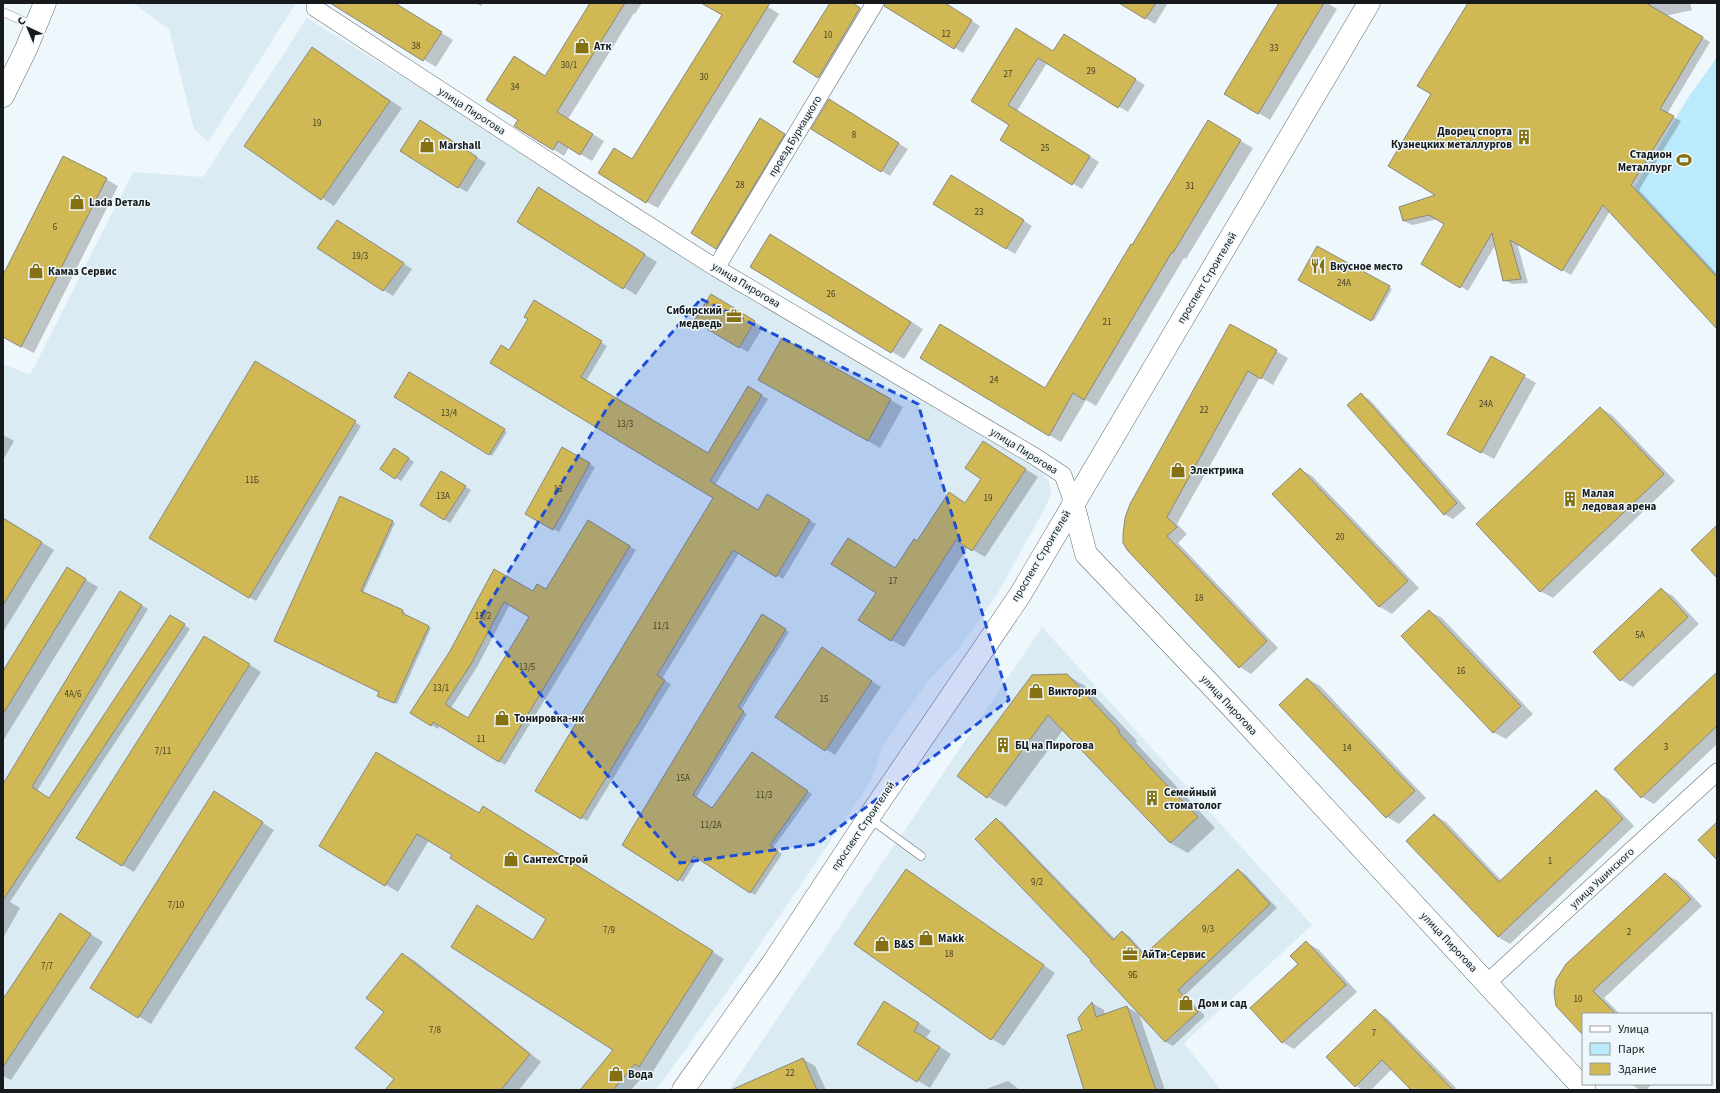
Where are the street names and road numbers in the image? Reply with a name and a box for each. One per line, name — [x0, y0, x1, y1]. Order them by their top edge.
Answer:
street label: улица Пирогова — [435, 84, 509, 138]
street label: проезд Буркацкого — [765, 93, 825, 179]
street label: проспект Строителей — [1174, 229, 1240, 327]
street label: улица Пирогова — [709, 259, 783, 311]
street label: улица Пирогова — [987, 424, 1061, 478]
street label: проспект Строителей — [1008, 507, 1074, 605]
street label: улица Пирогова — [1197, 672, 1261, 738]
street label: проспект Строителей — [828, 779, 898, 873]
street label: улица Ушинского — [1566, 844, 1638, 912]
street label: улица Пирогова — [1417, 909, 1481, 975]

